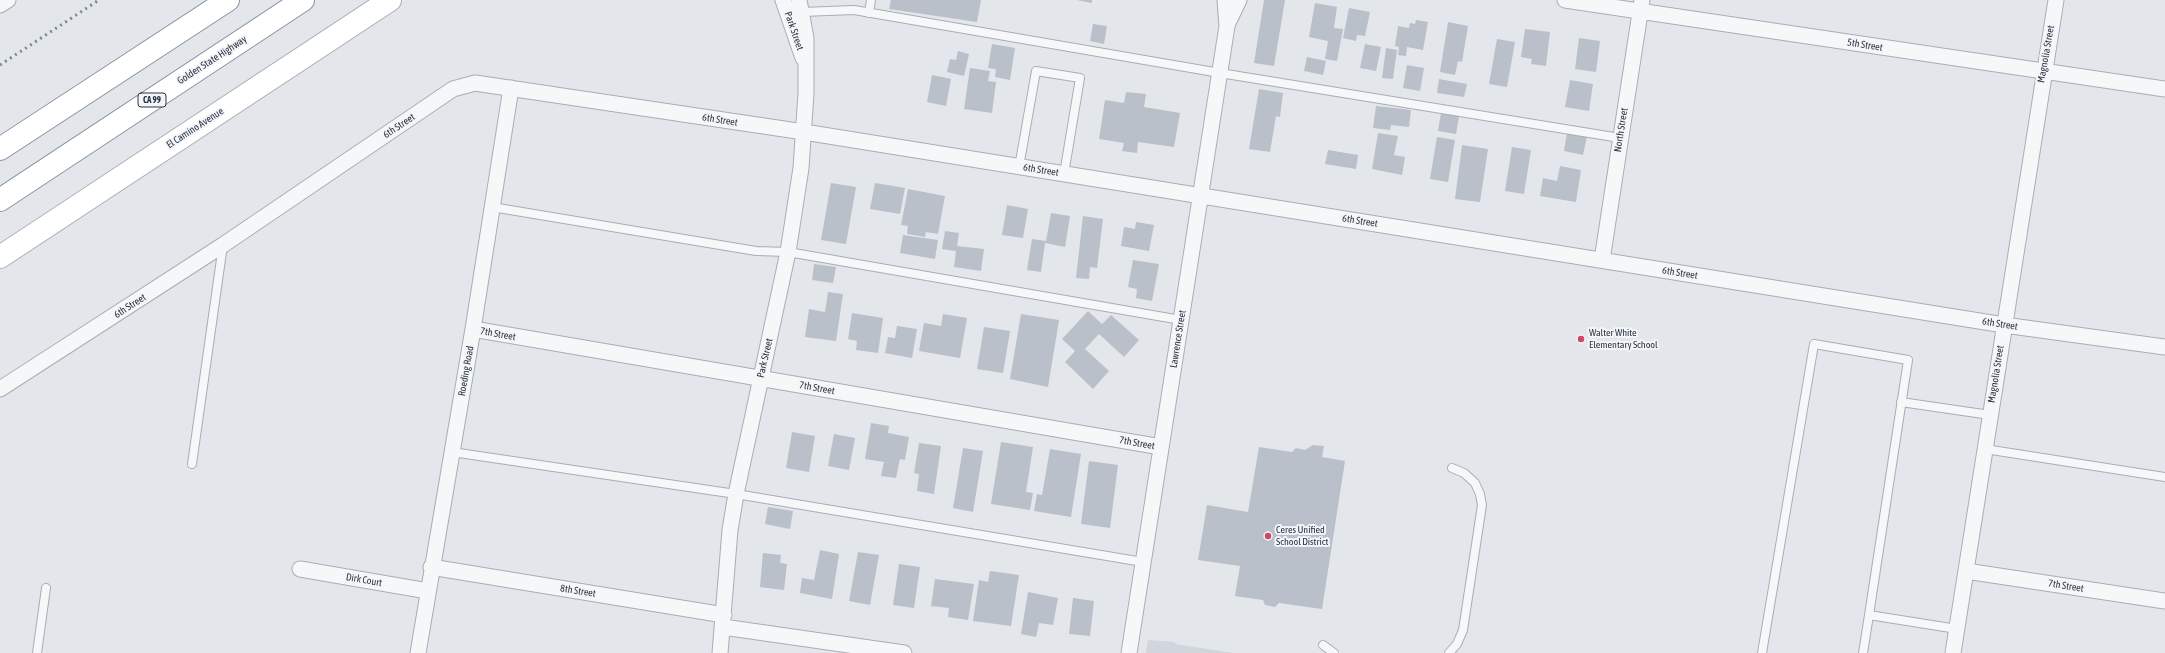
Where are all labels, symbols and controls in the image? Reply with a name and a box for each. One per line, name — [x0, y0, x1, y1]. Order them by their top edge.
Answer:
street label: Park Street — [782, 10, 806, 52]
street label: Magnolia Street — [2035, 24, 2057, 84]
street label: Golden State Highway — [175, 33, 249, 87]
street label: 5th Street — [1846, 36, 1884, 54]
road number: CA 99 — [138, 93, 166, 107]
street label: El Camino Avenue — [164, 105, 226, 151]
street label: North Street — [1612, 107, 1630, 153]
street label: 6th Street — [381, 111, 417, 141]
street label: 6th Street — [701, 111, 739, 129]
street label: 6th Street — [1022, 161, 1060, 179]
street label: 6th Street — [1341, 212, 1379, 230]
street label: 6th Street — [1661, 264, 1699, 282]
street label: 6th Street — [112, 291, 148, 321]
street label: Lawrence Street — [1168, 309, 1188, 369]
street label: 6th Street — [1981, 315, 2019, 333]
street label: 7th Street — [479, 325, 517, 343]
place label: Walter White Elementary School — [1589, 327, 1658, 350]
marker: Walter White Elementary School — [1576, 334, 1586, 344]
street label: Park Street — [755, 337, 775, 379]
street label: Magnolia Street — [1986, 344, 2006, 404]
street label: Roeding Road — [456, 345, 476, 397]
street label: 7th Street — [798, 379, 836, 397]
street label: 7th Street — [1118, 434, 1156, 452]
place label: Ceres Unified School District — [1276, 524, 1328, 548]
marker: Ceres Unified School District — [1263, 531, 1273, 541]
street label: Dirk Court — [345, 571, 383, 589]
street label: 7th Street — [2047, 577, 2085, 595]
street label: 8th Street — [559, 582, 597, 600]

